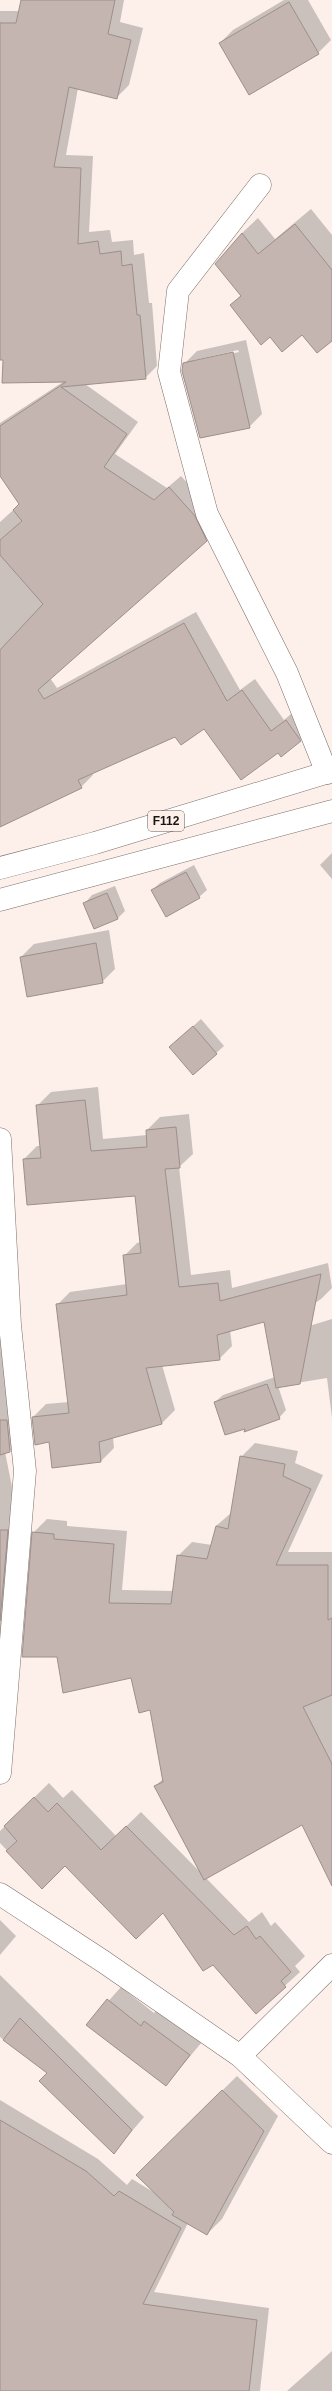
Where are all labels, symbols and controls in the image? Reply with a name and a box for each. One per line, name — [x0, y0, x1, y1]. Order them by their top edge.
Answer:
road number: F112 — [148, 811, 184, 831]

